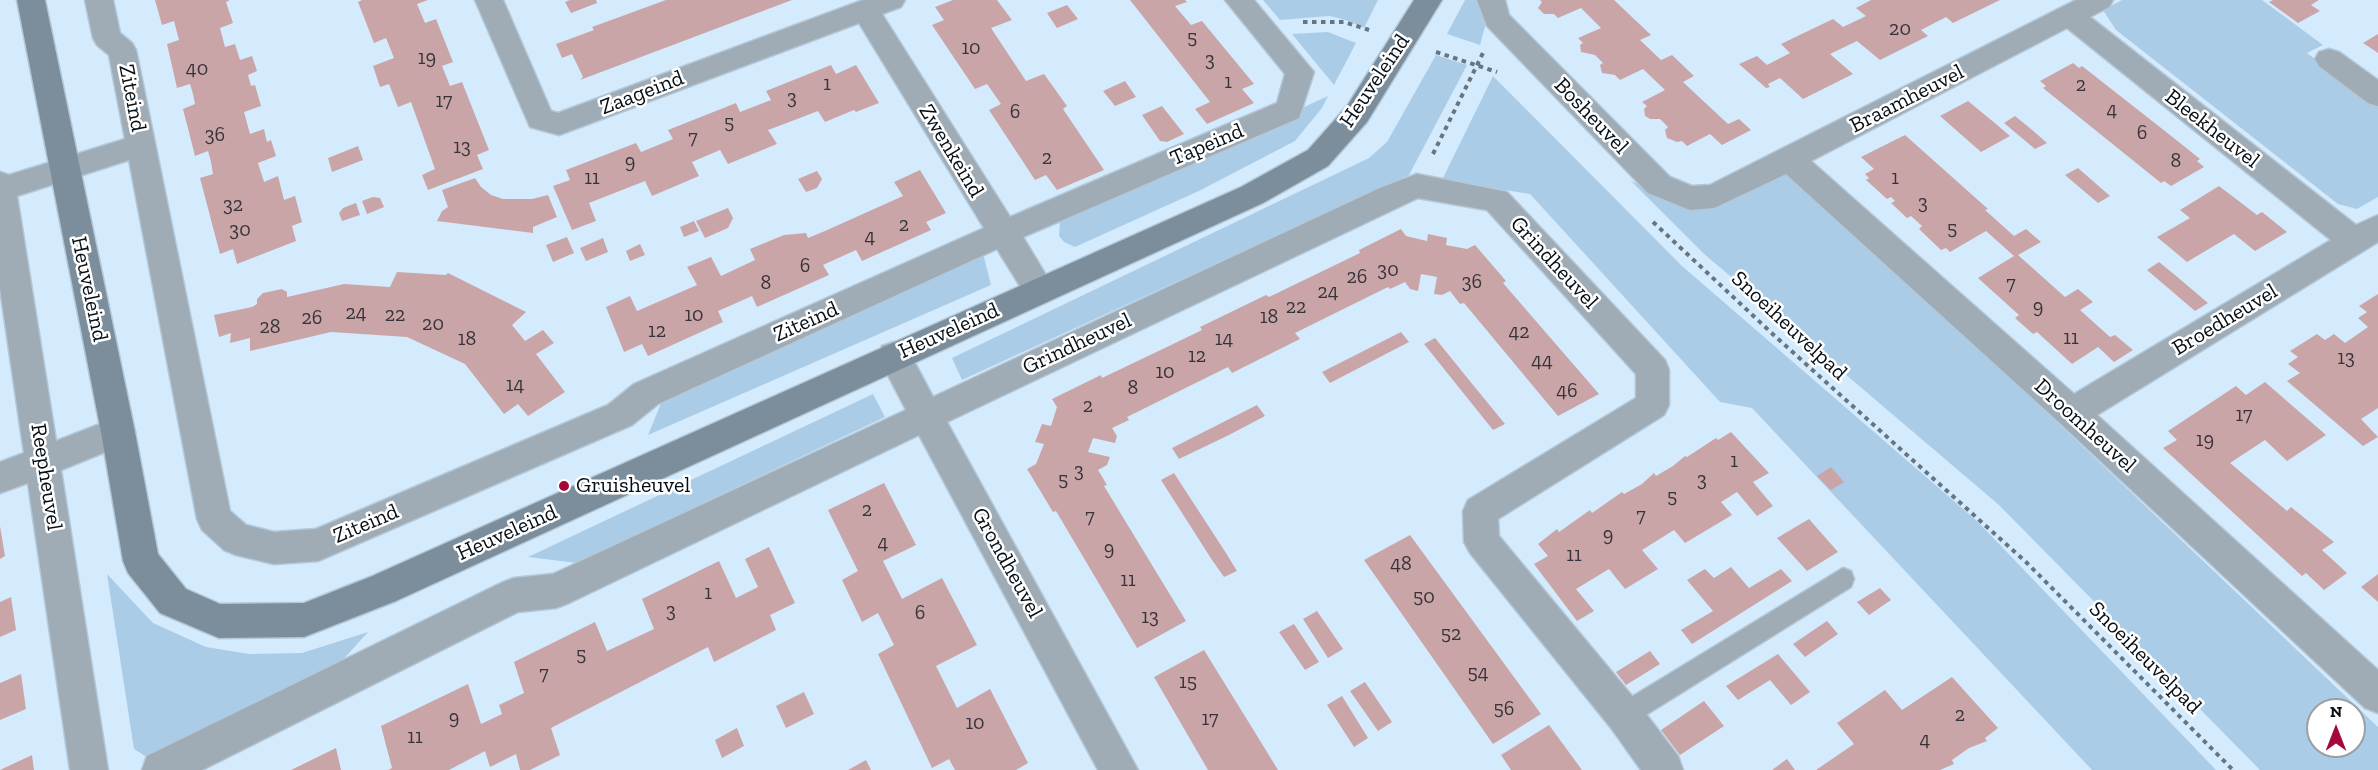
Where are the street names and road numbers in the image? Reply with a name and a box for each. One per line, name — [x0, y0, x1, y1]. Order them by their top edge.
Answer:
street label: Heuveleind — [1334, 29, 1416, 133]
street label: Braamheuvel — [1846, 59, 1968, 139]
street label: Ziteind — [113, 62, 151, 134]
street label: Zaageind — [597, 65, 687, 121]
street label: Bosheuvel — [1548, 72, 1634, 160]
street label: Bleekheuvel — [2159, 84, 2265, 174]
street label: Zwenkeind — [913, 100, 989, 202]
street label: Tapeind — [1166, 118, 1248, 172]
street label: Grindheuvel — [1504, 211, 1604, 315]
street label: Heuveleind — [65, 234, 113, 344]
street label: Snoeiheuvelpad — [1726, 266, 1852, 386]
street label: Broedheuvel — [2168, 278, 2282, 362]
street label: Ziteind — [769, 296, 843, 348]
street label: Heuveleind — [895, 297, 1003, 365]
street label: Grindheuvel — [1018, 307, 1136, 381]
street label: Droomheuvel — [2029, 373, 2141, 479]
street label: Reepheuvel — [25, 422, 67, 532]
street label: Ziteind — [329, 499, 403, 549]
street label: Heuveleind — [453, 499, 561, 567]
street label: Grondheuvel — [966, 503, 1048, 623]
street label: Snoeiheuvelpad — [2083, 596, 2207, 720]

